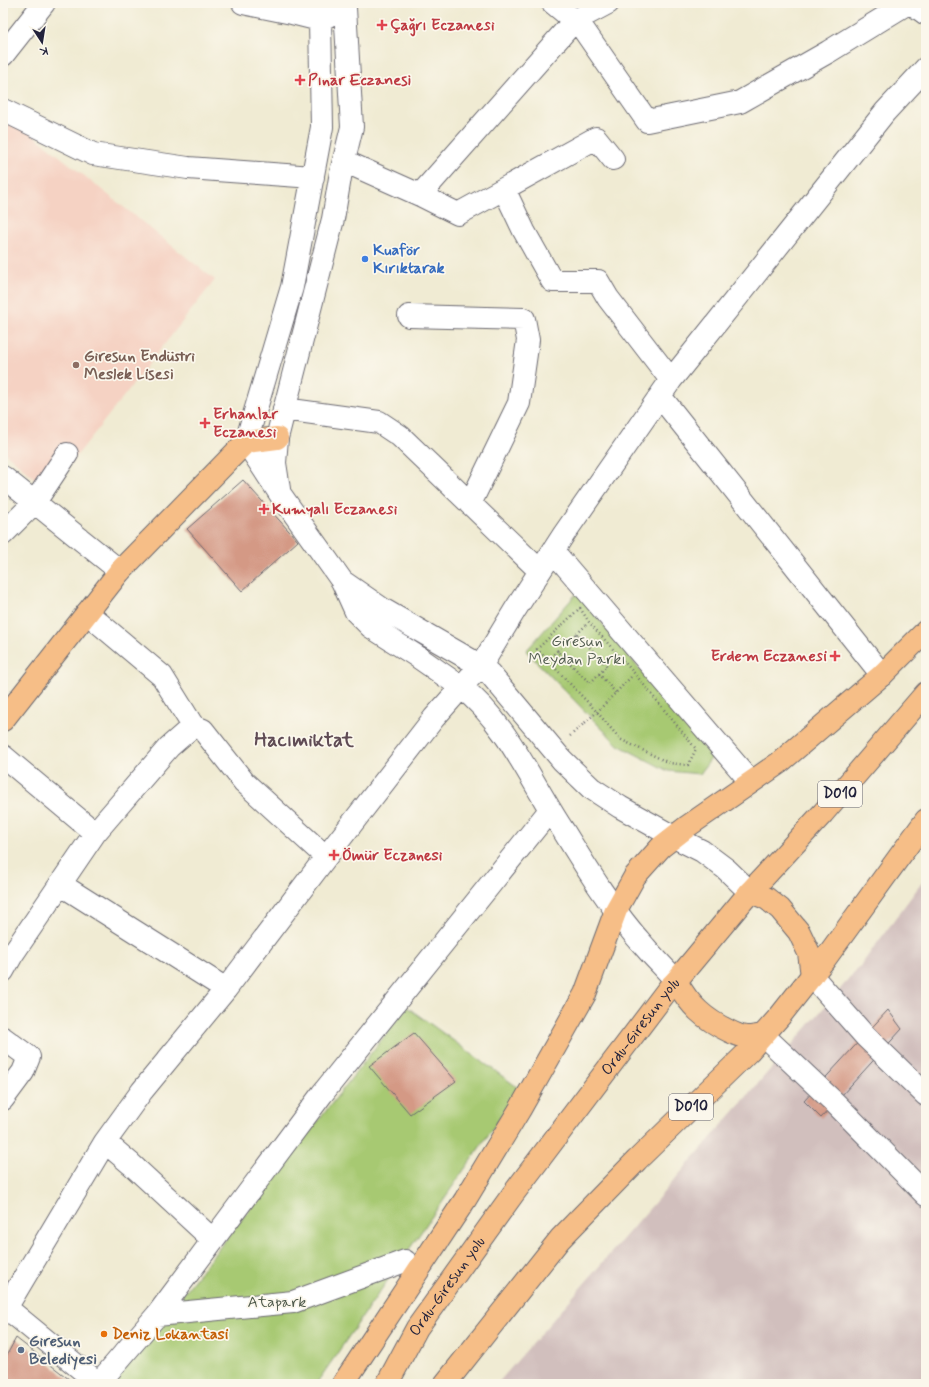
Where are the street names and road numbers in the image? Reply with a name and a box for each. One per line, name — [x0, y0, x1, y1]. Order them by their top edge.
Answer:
road number: D010 — [818, 781, 862, 807]
street label: Ordu-Giresun yolu — [596, 973, 684, 1079]
road number: D010 — [669, 1094, 713, 1120]
street label: Ordu-Giresun yolu — [404, 1232, 490, 1340]

